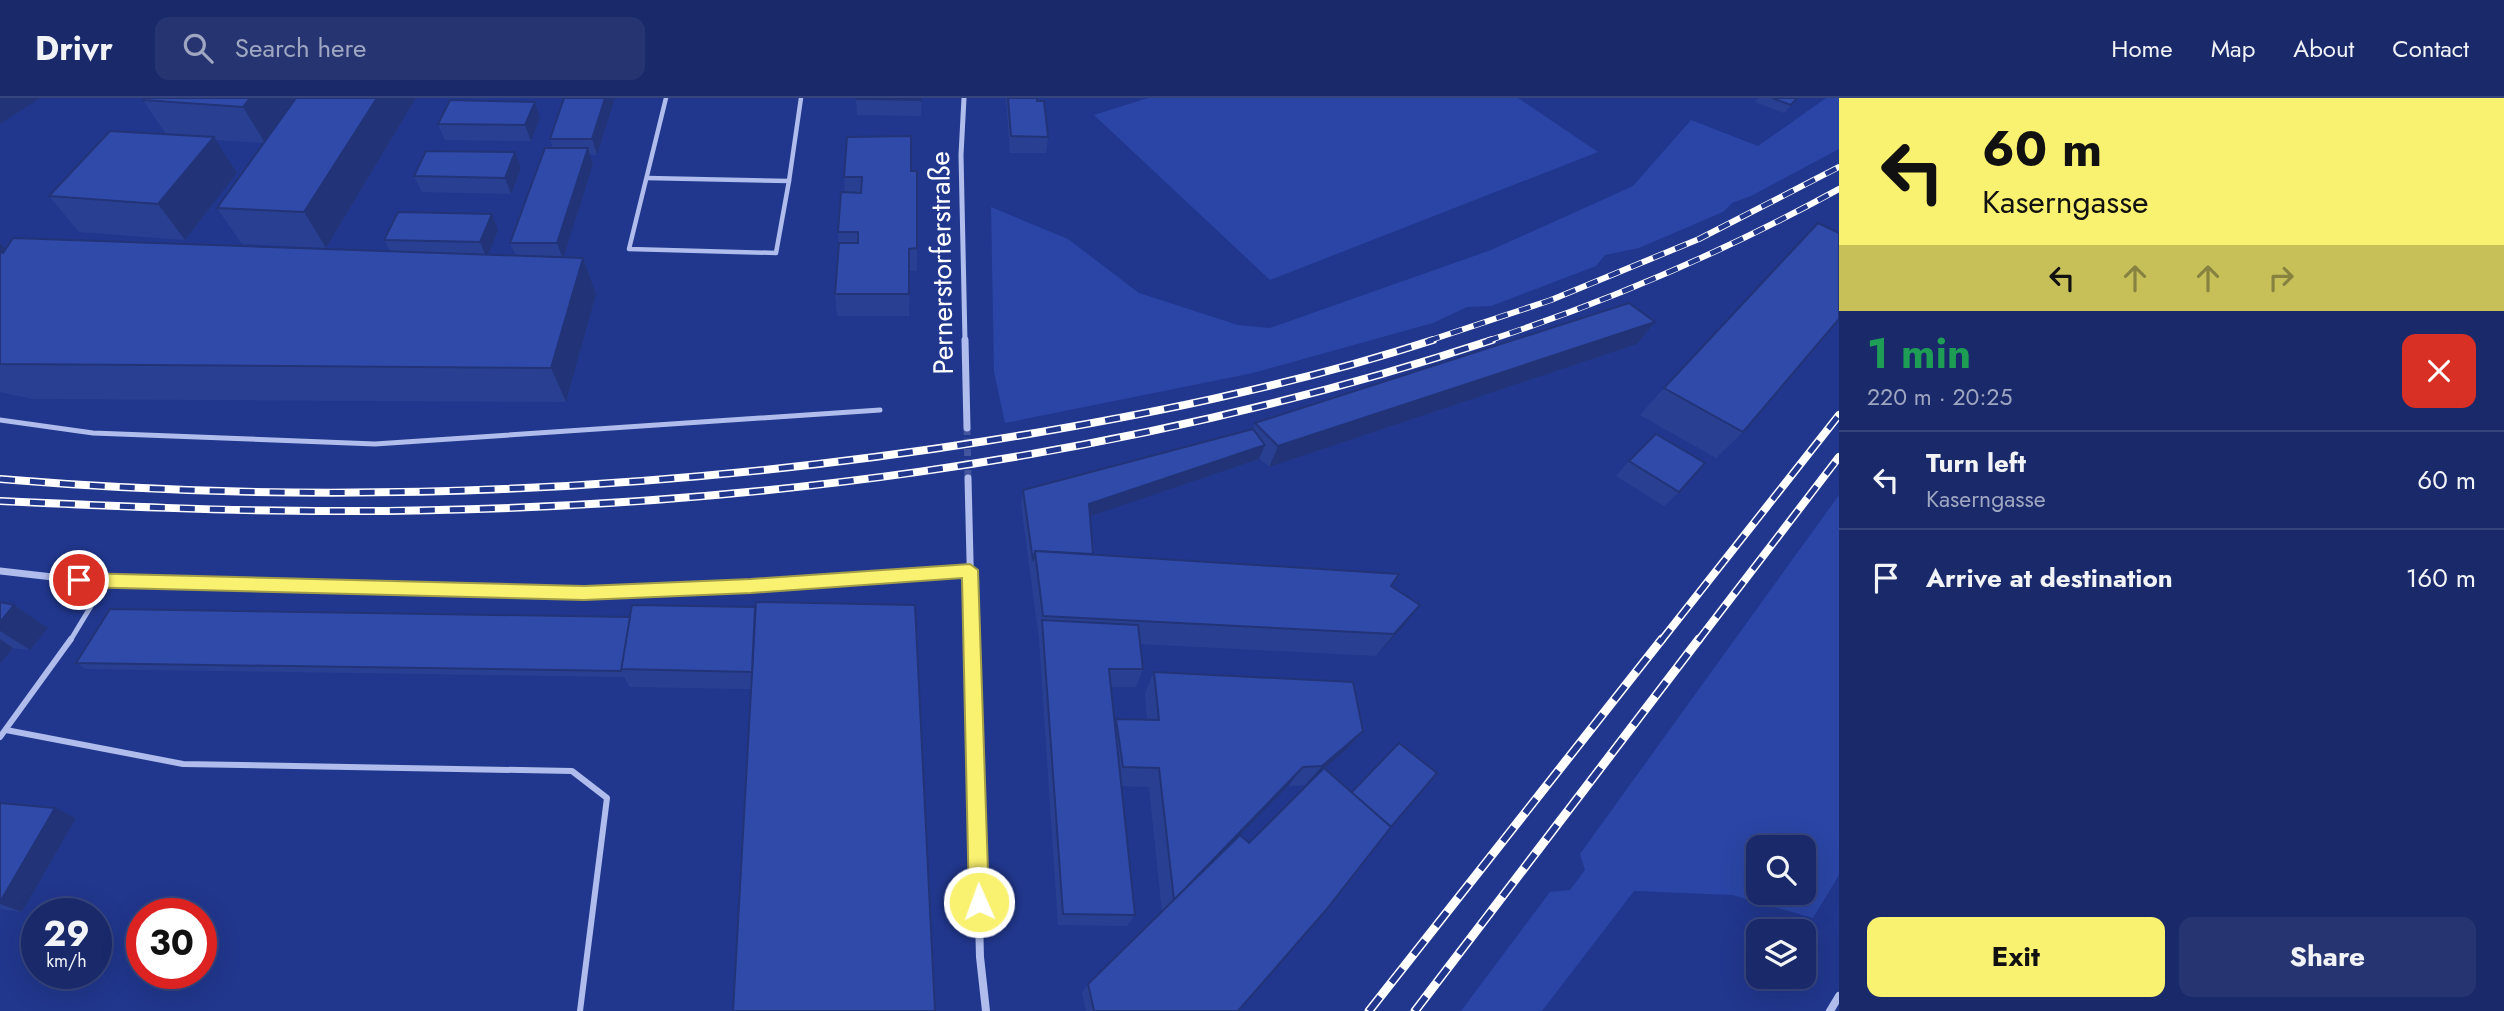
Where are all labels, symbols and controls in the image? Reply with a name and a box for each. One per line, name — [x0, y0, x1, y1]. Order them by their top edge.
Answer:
search box — [155, 17, 645, 80]
text: Drivr — [35, 25, 113, 72]
icon: search — [179, 29, 217, 67]
text: Search here — [235, 29, 366, 67]
text: Home — [2111, 31, 2173, 66]
text: Map — [2211, 31, 2255, 66]
text: About — [2293, 31, 2354, 66]
text: Contact — [2392, 31, 2469, 66]
text: 60 m — [1982, 114, 2102, 184]
icon: left — [1867, 126, 1958, 217]
street label: Pernerstorferstraße — [919, 151, 964, 375]
text: Kaserngasse — [1982, 179, 2149, 225]
icon: left — [2043, 259, 2081, 297]
icon: ahead — [2116, 259, 2154, 297]
icon: ahead — [2189, 259, 2227, 297]
icon: right — [2262, 259, 2300, 297]
text: 1 min — [1867, 323, 1971, 384]
button: close — [2402, 334, 2476, 408]
text: 220 m · 20:25 — [1867, 380, 2012, 414]
text: Turn left — [1926, 444, 2026, 482]
icon: left — [1867, 461, 1905, 499]
text: 60 m — [2417, 461, 2476, 499]
text: Kaserngasse — [1926, 482, 2046, 516]
pin — [49, 550, 109, 610]
icon: arrive — [1867, 559, 1905, 597]
text: Arrive at destination — [1926, 559, 2173, 597]
text: 160 m — [2406, 559, 2476, 597]
icon: arrive — [60, 561, 98, 599]
map controls — [1746, 835, 1816, 989]
button: search — [1746, 835, 1816, 905]
position arrow — [942, 865, 1016, 939]
speed limit sign: 30 — [126, 898, 217, 989]
text: 29 — [43, 909, 90, 959]
button: Exit — [1867, 917, 2165, 997]
button: Share — [2179, 917, 2476, 997]
button: layers — [1746, 919, 1816, 989]
text: km/h — [46, 948, 87, 974]

